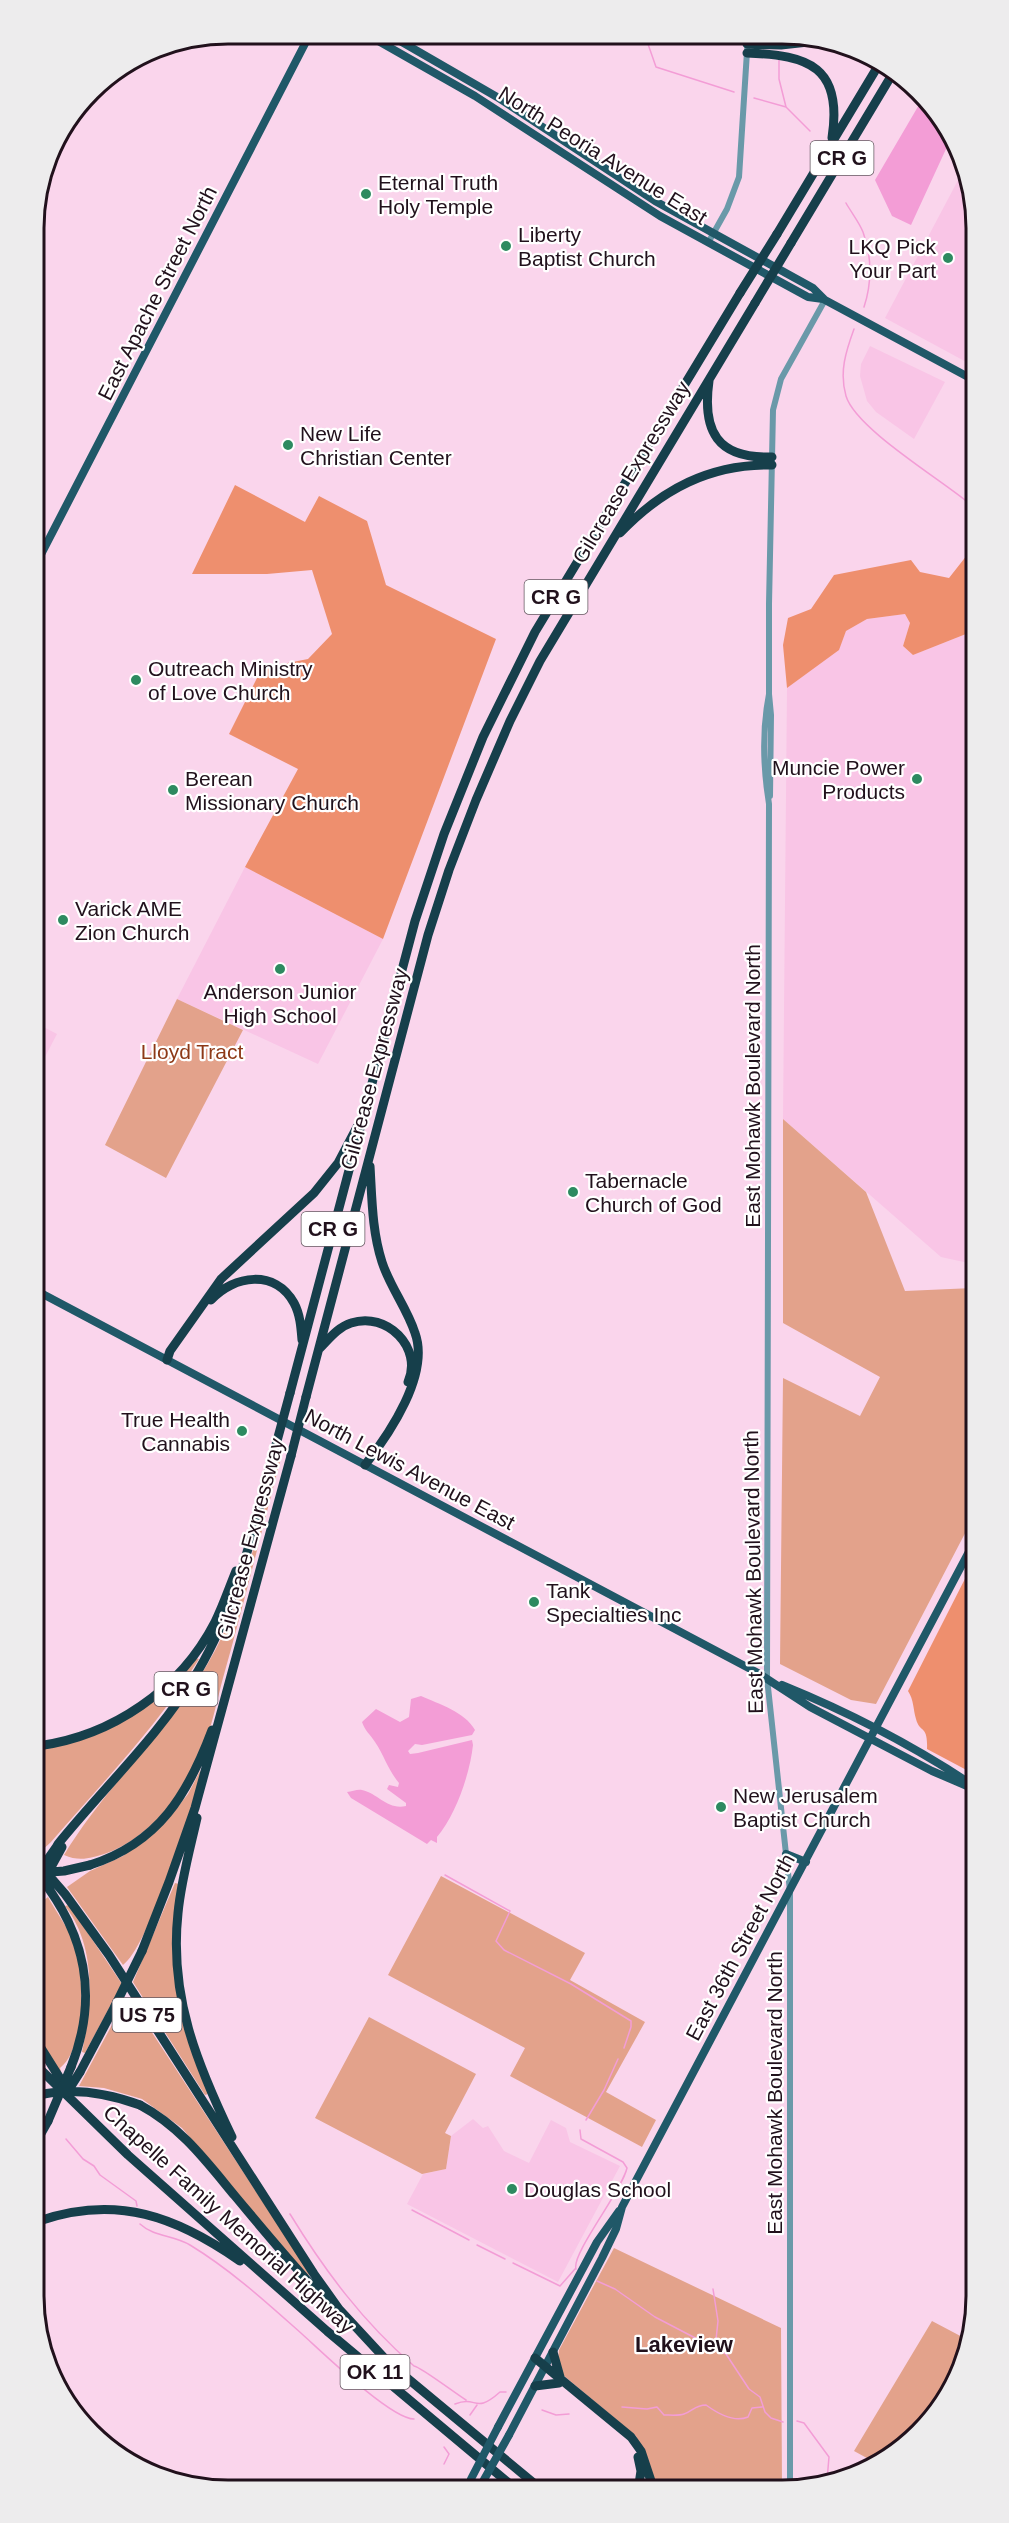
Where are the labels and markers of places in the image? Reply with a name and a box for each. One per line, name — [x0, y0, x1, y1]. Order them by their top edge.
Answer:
place label: Eternal Truth Holy Temple — [378, 171, 498, 218]
marker: Eternal Truth Holy Temple — [359, 187, 373, 201]
place label: Liberty Baptist Church — [518, 223, 656, 270]
place label: LKQ Pick Your Part — [848, 235, 936, 282]
marker: Liberty Baptist Church — [499, 239, 513, 253]
marker: LKQ Pick Your Part — [941, 251, 955, 265]
place label: New Life Christian Center — [300, 422, 452, 469]
marker: New Life Christian Center — [281, 438, 295, 452]
place label: Outreach Ministry of Love Church — [148, 657, 313, 704]
marker: Outreach Ministry of Love Church — [129, 673, 143, 687]
place label: Muncie Power Products — [772, 756, 905, 803]
place label: Berean Missionary Church — [185, 767, 359, 814]
marker: Muncie Power Products — [910, 772, 924, 786]
marker: Berean Missionary Church — [166, 783, 180, 797]
place label: Varick AME Zion Church — [75, 897, 189, 944]
marker: Varick AME Zion Church — [56, 913, 70, 927]
marker: Anderson Junior High School — [273, 962, 287, 976]
place label: Anderson Junior High School — [204, 980, 356, 1027]
place label: Tabernacle Church of God — [585, 1169, 722, 1216]
marker: Tabernacle Church of God — [566, 1185, 580, 1199]
place label: True Health Cannabis — [121, 1408, 230, 1455]
marker: True Health Cannabis — [235, 1424, 249, 1438]
place label: Tank Specialties Inc — [546, 1579, 681, 1626]
marker: Tank Specialties Inc — [527, 1595, 541, 1609]
place label: New Jerusalem Baptist Church — [733, 1784, 878, 1831]
marker: New Jerusalem Baptist Church — [714, 1800, 728, 1814]
place label: Douglas School — [524, 2178, 671, 2201]
marker: Douglas School — [505, 2182, 519, 2196]

